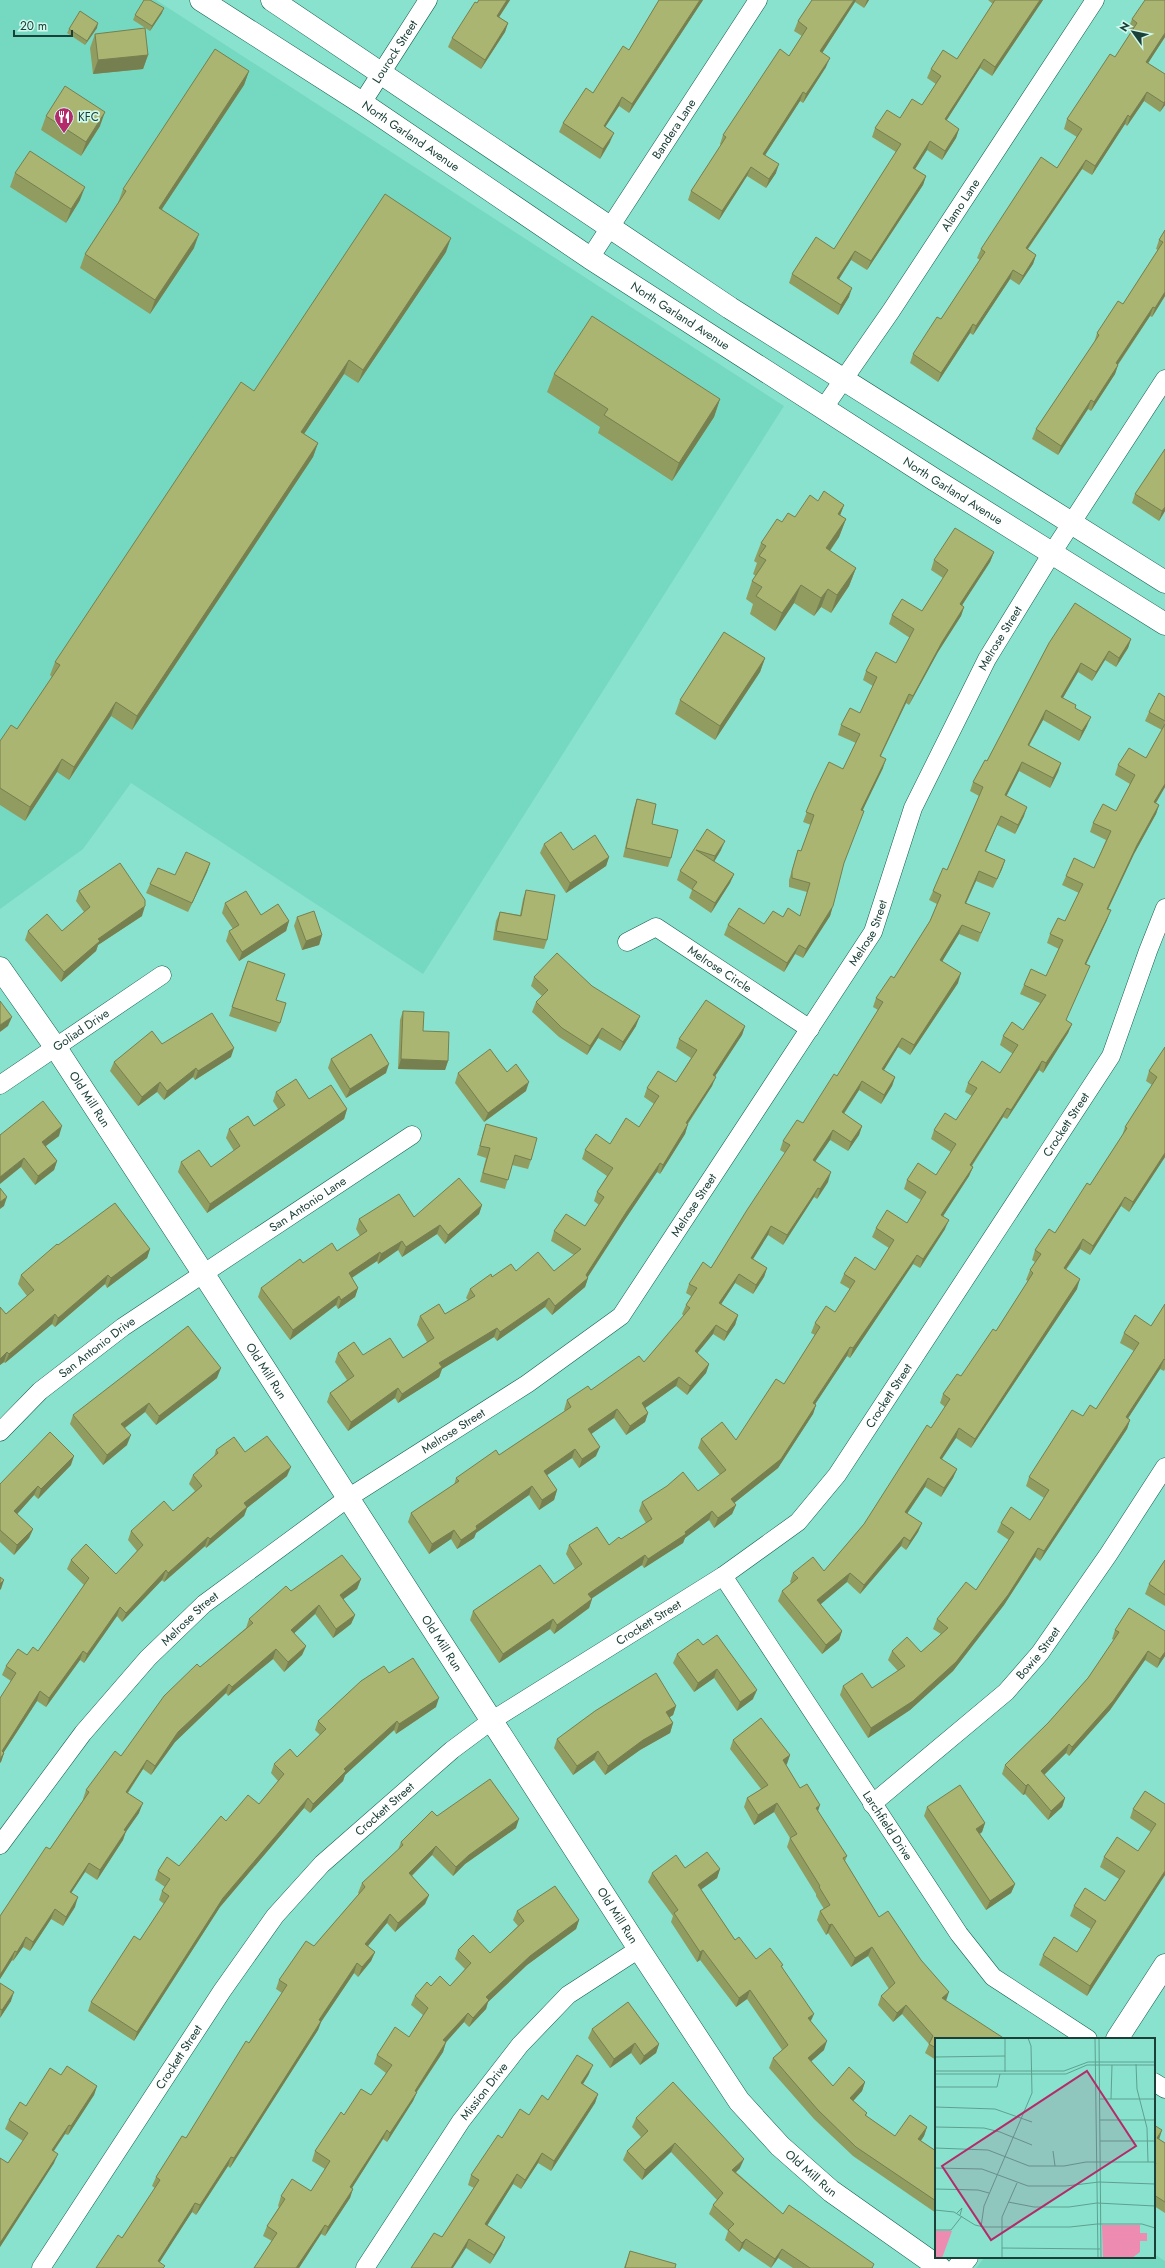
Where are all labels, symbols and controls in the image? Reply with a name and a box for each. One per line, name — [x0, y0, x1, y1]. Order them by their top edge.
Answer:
scale bar — [14, 12, 72, 38]
north arrow — [1113, 12, 1153, 52]
street label: Lourock Street — [368, 16, 422, 87]
text: 20 m — [20, 17, 47, 35]
text: N — [1116, 19, 1134, 35]
street label: Bandera Lane — [648, 95, 700, 163]
street label: North Garland Avenue — [358, 96, 463, 176]
restaurant icon: KFC — [53, 106, 75, 134]
place label: KFC — [78, 108, 99, 126]
street label: Alamo Lane — [937, 175, 984, 235]
street label: North Garland Avenue — [627, 277, 733, 355]
street label: North Garland Avenue — [899, 453, 1006, 529]
street label: Melrose Street — [974, 602, 1027, 673]
street label: Melrose Street — [844, 897, 892, 970]
street label: Melrose Circle — [684, 941, 755, 997]
street label: Goliad Drive — [49, 1004, 113, 1056]
street label: Old Mill Run — [65, 1068, 115, 1131]
street label: Crockett Street — [1038, 1089, 1094, 1160]
street label: Melrose Street — [666, 1170, 721, 1240]
street label: San Antonio Lane — [266, 1172, 350, 1236]
street label: San Antonio Drive — [55, 1312, 139, 1383]
street label: Old Mill Run — [241, 1339, 291, 1403]
street label: Crockett Street — [861, 1360, 917, 1432]
street label: Melrose Street — [418, 1404, 489, 1458]
street label: Melrose Street — [157, 1587, 222, 1650]
street label: Crockett Street — [612, 1595, 685, 1650]
street label: Old Mill Run — [417, 1611, 467, 1675]
street label: Bowie Street — [1012, 1623, 1065, 1684]
street label: Crockett Street — [351, 1778, 418, 1840]
street label: Larchfield Drive — [858, 1787, 917, 1864]
street label: Old Mill Run — [592, 1884, 642, 1947]
street label: Crockett Street — [151, 2021, 207, 2093]
inset map — [935, 2038, 1155, 2258]
street label: Mission Drive — [456, 2059, 512, 2124]
street label: Old Mill Run — [781, 2145, 841, 2201]

